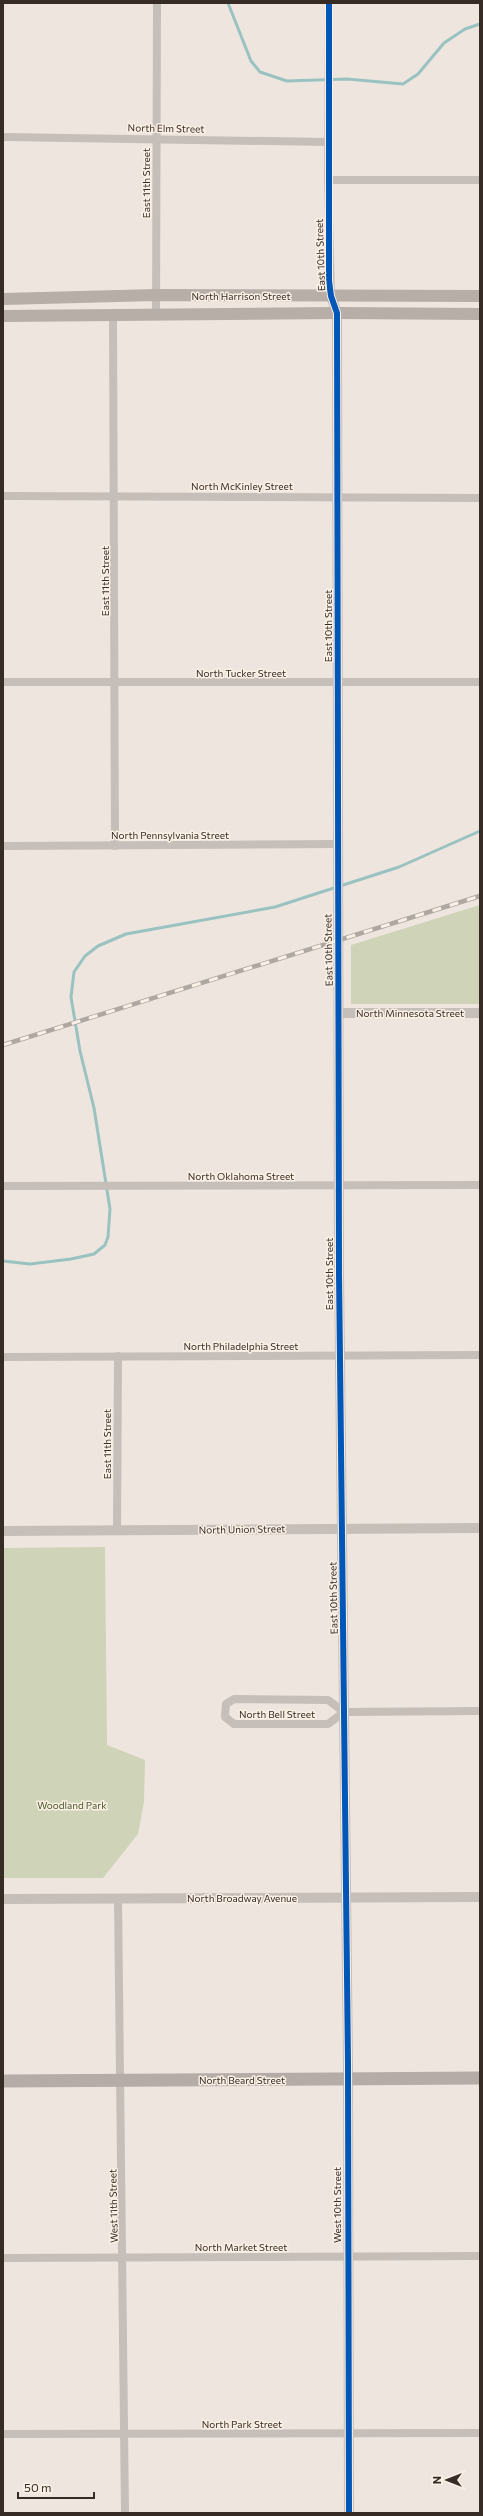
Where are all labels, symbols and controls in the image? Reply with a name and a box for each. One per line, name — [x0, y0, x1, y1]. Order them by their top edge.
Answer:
street label: North Elm Street — [128, 121, 204, 135]
street label: East 11th Street — [140, 148, 152, 218]
street label: East 10th Street — [313, 219, 327, 291]
street label: North Harrison Street — [192, 290, 290, 302]
street label: North McKinley Street — [191, 480, 293, 492]
street label: East 11th Street — [99, 546, 111, 616]
street label: East 10th Street — [322, 590, 334, 662]
street label: North Tucker Street — [196, 667, 286, 679]
street label: North Pennsylvania Street — [111, 829, 229, 841]
street label: East 10th Street — [321, 914, 335, 986]
street label: North Minnesota Street — [356, 1007, 464, 1019]
street label: North Oklahoma Street — [188, 1170, 294, 1182]
street label: East 10th Street — [323, 1238, 335, 1310]
street label: North Philadelphia Street — [184, 1340, 298, 1352]
street label: East 11th Street — [101, 1409, 113, 1479]
street label: North Union Street — [199, 1522, 285, 1536]
street label: East 10th Street — [326, 1562, 340, 1634]
street label: North Bell Street — [239, 1708, 315, 1720]
park label: Woodland Park — [37, 1799, 107, 1811]
street label: North Broadway Avenue — [187, 1892, 297, 1904]
street label: North Beard Street — [199, 2074, 285, 2086]
street label: West 10th Street — [331, 2167, 343, 2243]
street label: West 11th Street — [106, 2169, 120, 2243]
street label: North Market Street — [195, 2241, 287, 2253]
street label: North Park Street — [202, 2418, 282, 2430]
north arrow — [427, 2460, 467, 2500]
scale bar — [18, 2474, 94, 2500]
text: N — [430, 2476, 443, 2484]
text: 50 m — [24, 2480, 52, 2494]

